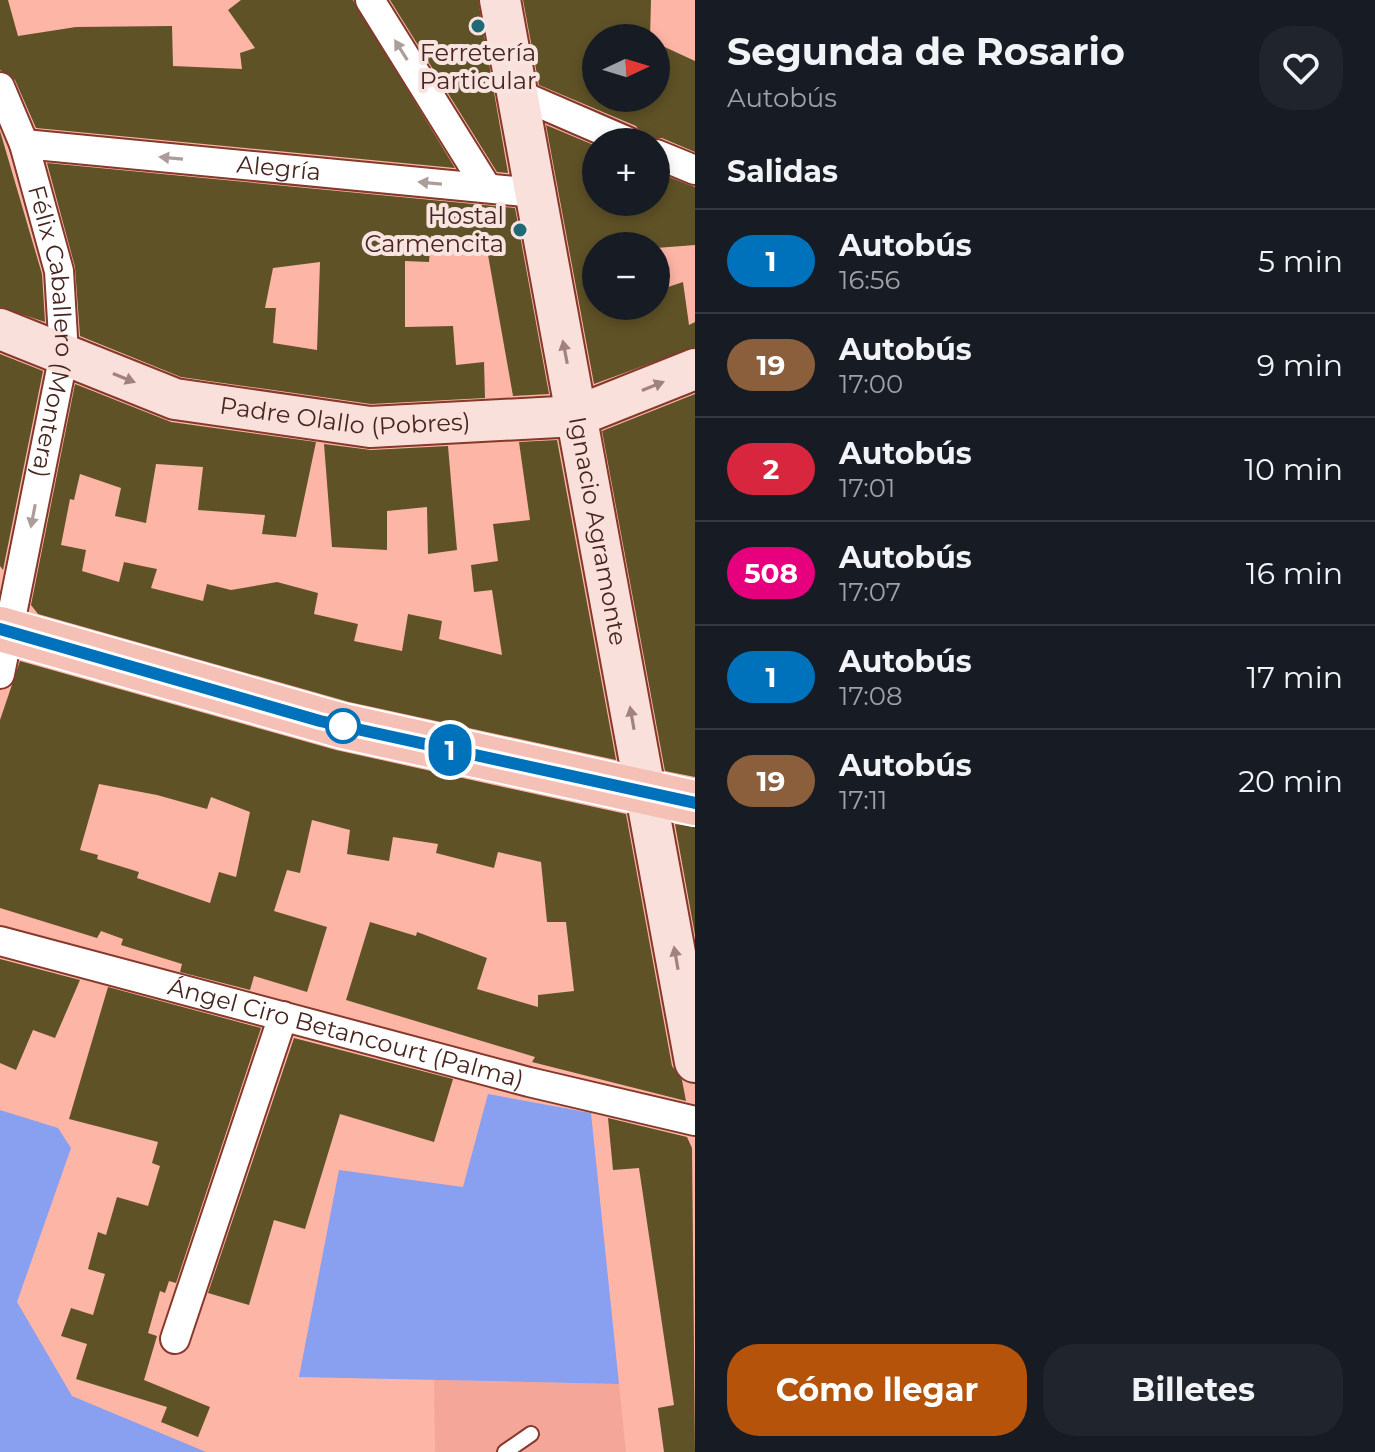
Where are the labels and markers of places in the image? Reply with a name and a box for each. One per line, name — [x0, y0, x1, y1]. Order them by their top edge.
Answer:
marker: Ferretería Particular — [469, 17, 487, 35]
place label: Ferretería Particular — [419, 38, 537, 95]
place label: Hostal Carmencita — [364, 201, 504, 258]
marker: Hostal Carmencita — [511, 221, 529, 239]
unlabelled marker — [326, 709, 360, 743]

